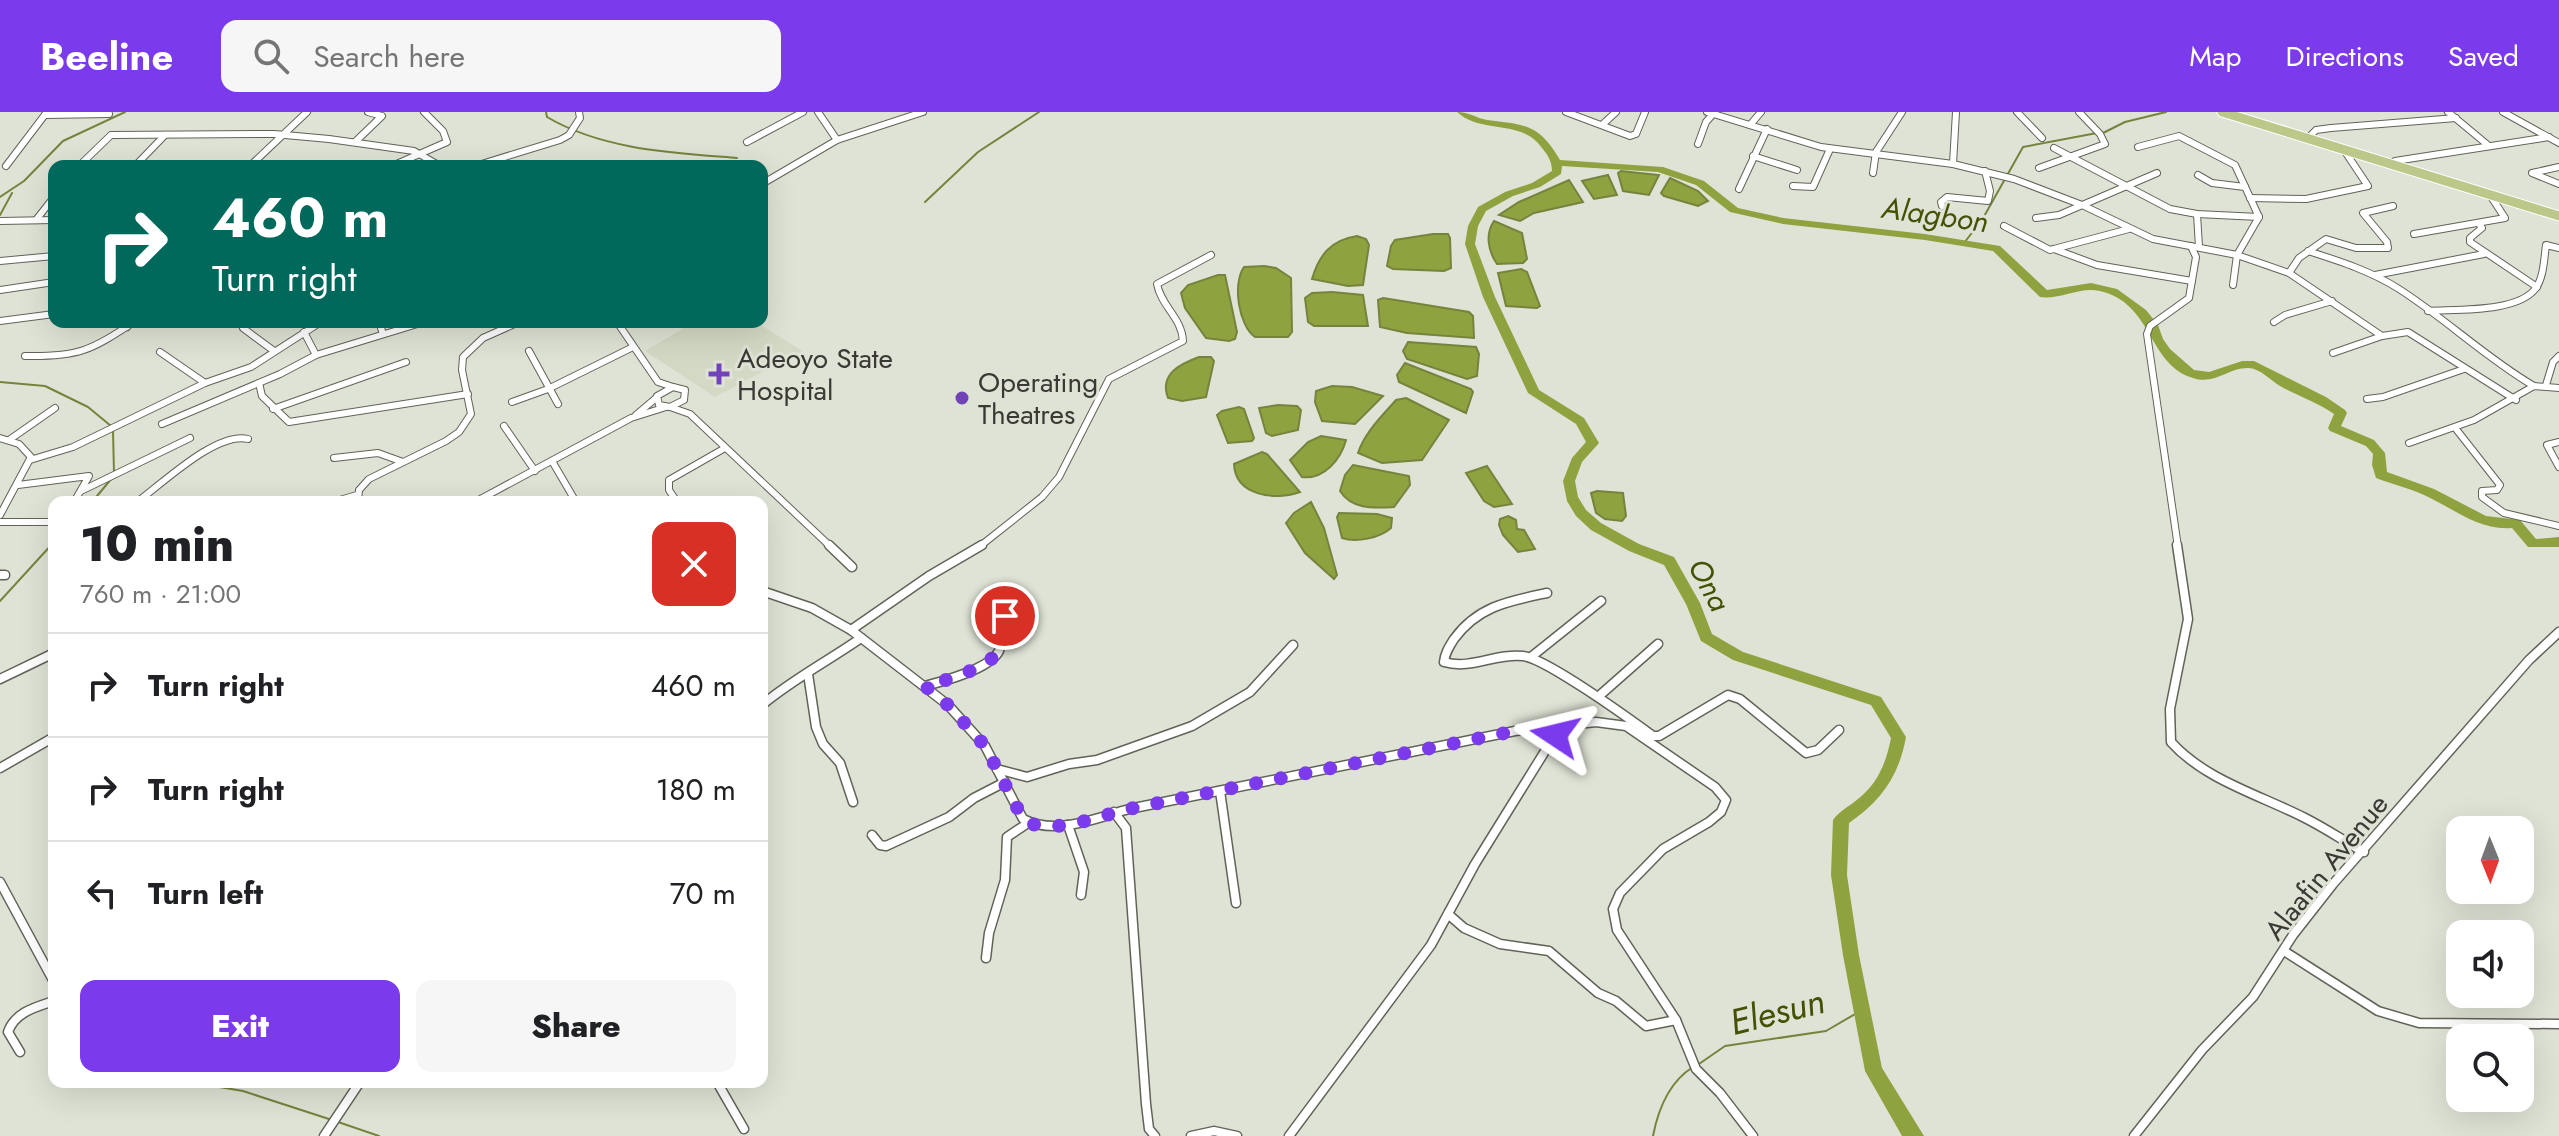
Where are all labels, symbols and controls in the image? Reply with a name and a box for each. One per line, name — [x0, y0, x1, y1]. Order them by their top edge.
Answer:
search box — [221, 20, 781, 92]
text: Beeline — [40, 29, 173, 84]
icon: search — [249, 34, 293, 78]
text: Search here — [313, 35, 465, 78]
text: Map — [2189, 36, 2241, 77]
text: Directions — [2285, 36, 2404, 77]
text: Saved — [2448, 36, 2519, 77]
text: 460 m — [212, 177, 388, 258]
water label: Alagbon — [1878, 186, 1991, 243]
icon: right — [80, 192, 184, 296]
text: Turn right — [212, 252, 357, 304]
place label: Adeoyo State Hospital — [737, 338, 893, 411]
place label: Operating Theatres — [978, 362, 1098, 435]
marker: Adeoyo State Hospital — [708, 363, 730, 385]
marker: Operating Theatres — [953, 389, 971, 407]
text: 10 min — [80, 510, 234, 579]
button: close — [652, 522, 736, 606]
water label: Ona — [1678, 550, 1741, 619]
text: 760 m · 21:00 — [80, 575, 241, 613]
pin — [971, 582, 1039, 650]
icon: arrive — [983, 594, 1027, 638]
icon: right — [80, 663, 124, 707]
text: Turn right — [148, 664, 284, 707]
text: 460 m — [651, 664, 736, 707]
position arrow — [1513, 693, 1597, 777]
icon: right — [80, 767, 124, 811]
text: Turn right — [148, 768, 284, 811]
text: 180 m — [656, 768, 736, 811]
street label: Alaafin Avenue — [2255, 785, 2398, 949]
north arrow — [2446, 816, 2534, 904]
map controls — [2446, 816, 2534, 1112]
icon: left — [80, 871, 124, 915]
text: Turn left — [148, 872, 263, 915]
text: 70 m — [670, 872, 736, 915]
button: sound — [2446, 920, 2534, 1008]
water label: Elesun — [1724, 974, 1830, 1048]
button: Exit — [80, 980, 400, 1072]
button: Share — [416, 980, 736, 1072]
button: search — [2446, 1024, 2534, 1112]

